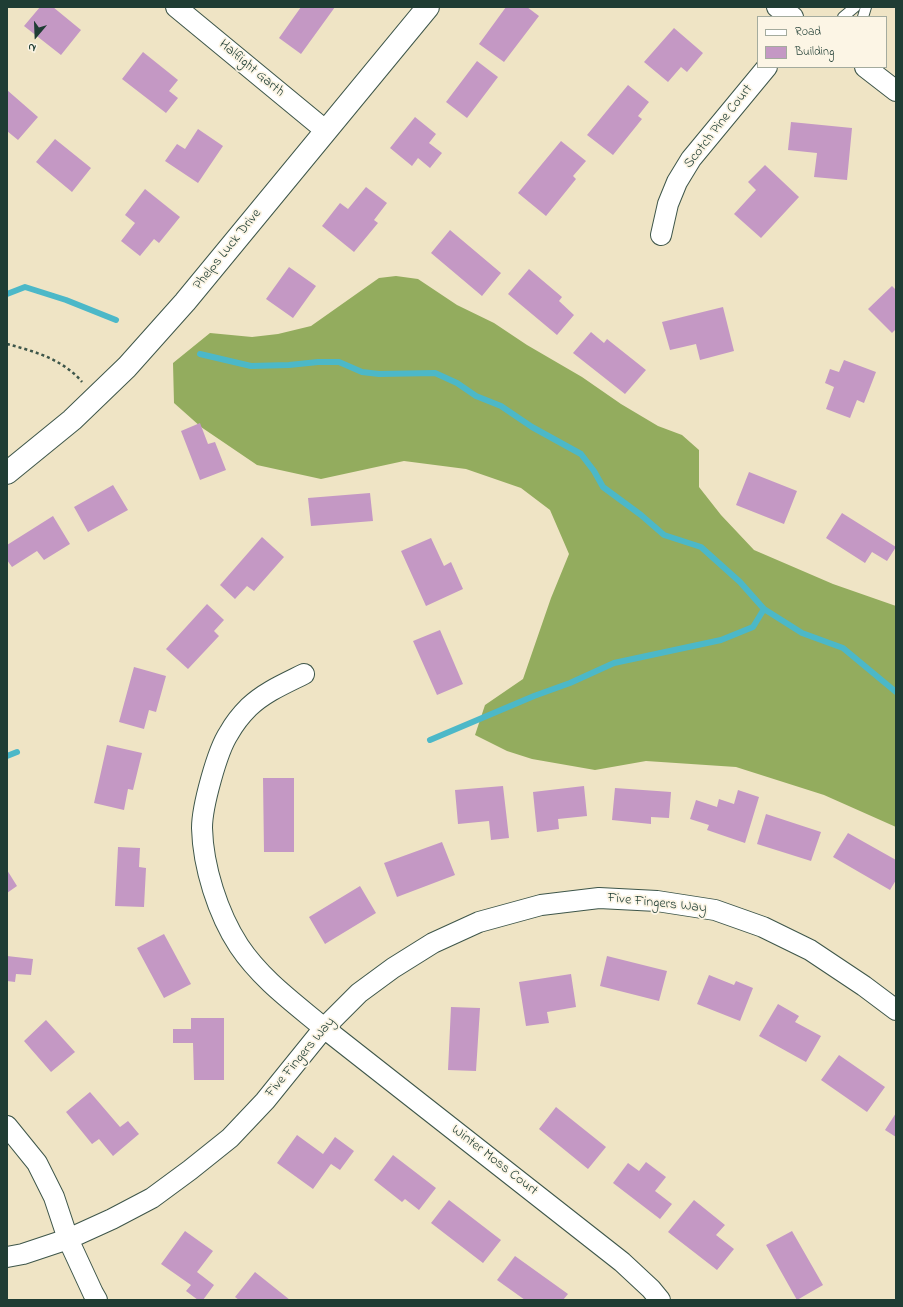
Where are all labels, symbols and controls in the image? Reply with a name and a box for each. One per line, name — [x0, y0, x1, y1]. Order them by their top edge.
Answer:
north arrow — [16, 16, 56, 56]
legend — [757, 16, 887, 68]
text: Road — [795, 23, 821, 41]
street label: Halflight Garth — [215, 37, 287, 101]
text: N — [26, 39, 38, 56]
text: Building — [795, 43, 834, 61]
street label: Scotch Pine Court — [681, 82, 757, 172]
street label: Phelps Luck Drive — [190, 206, 266, 294]
street label: Five Fingers Way — [607, 890, 707, 918]
street label: Five Fingers Way — [263, 1015, 339, 1101]
street label: Winter Moss Court — [447, 1122, 541, 1200]

